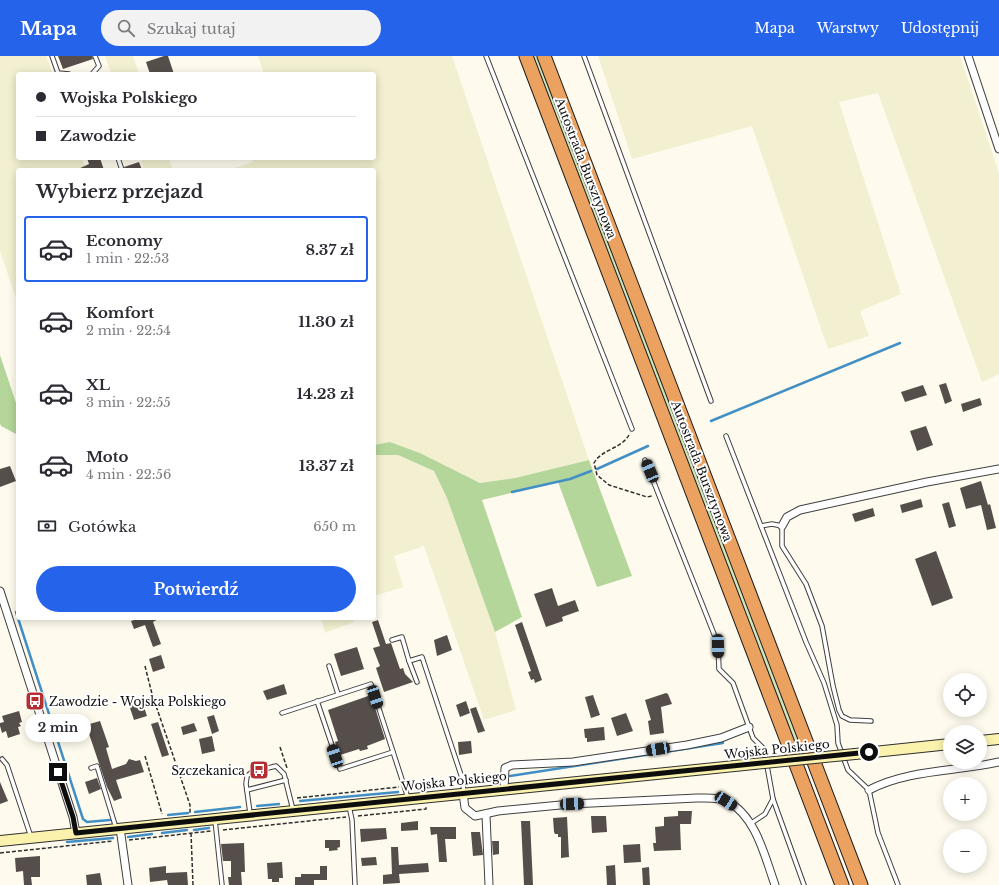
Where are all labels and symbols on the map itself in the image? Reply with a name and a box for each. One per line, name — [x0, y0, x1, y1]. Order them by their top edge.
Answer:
street label: Autostrada Bursztynowa — [552, 94, 620, 241]
street label: Autostrada Bursztynowa — [668, 397, 736, 544]
car — [640, 458, 660, 484]
car — [712, 634, 724, 658]
car — [366, 684, 384, 710]
bus stop icon: Zawodzie - Wojska Polskiego — [24, 690, 46, 712]
place label: Zawodzie - Wojska Polskiego — [49, 694, 226, 709]
callout: 2 min — [25, 714, 91, 742]
street label: Wojska Polskiego — [723, 736, 831, 762]
car — [645, 741, 671, 757]
car — [326, 743, 344, 769]
route start — [860, 743, 878, 761]
bus stop icon: Szczekanica — [248, 759, 270, 781]
route end — [49, 763, 67, 781]
place label: Szczekanica — [171, 763, 245, 778]
street label: Wojska Polskiego — [400, 768, 508, 794]
car — [713, 789, 739, 813]
car — [560, 798, 584, 810]

